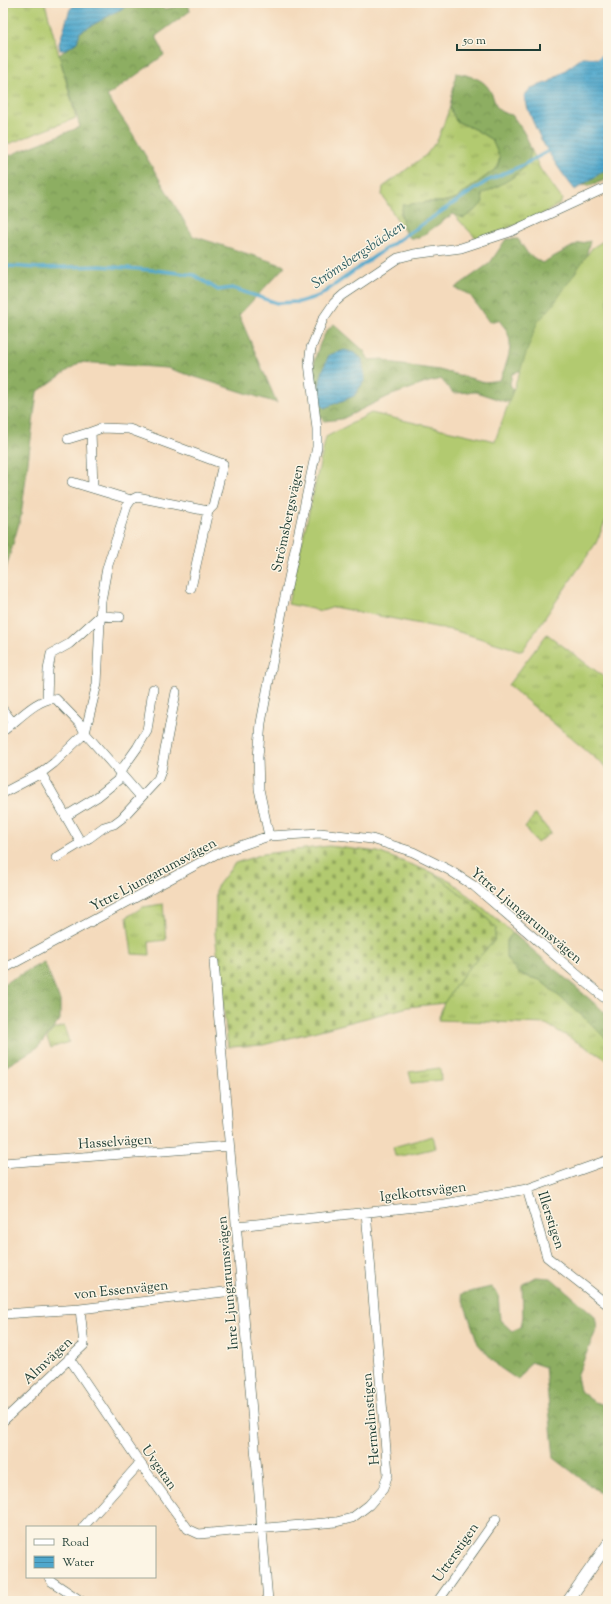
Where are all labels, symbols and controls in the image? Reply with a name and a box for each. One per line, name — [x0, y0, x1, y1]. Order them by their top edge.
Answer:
scale bar — [457, 26, 540, 52]
text: 50 m — [462, 32, 486, 50]
water label: Strömsbergsbäcken — [308, 216, 410, 294]
street label: Strömsbergsvägen — [268, 463, 310, 574]
street label: Yttre Ljungarumsvägen — [87, 834, 221, 918]
street label: Yttre Ljungarumsvägen — [466, 864, 586, 969]
street label: Hasselvägen — [78, 1130, 153, 1156]
street label: Igelkottsvägen — [379, 1178, 468, 1208]
street label: Illerstigen — [531, 1189, 569, 1252]
street label: Inre Ljungarumsvägen — [213, 1215, 245, 1351]
street label: von Essenvägen — [73, 1276, 169, 1306]
street label: Almvägen — [19, 1333, 78, 1390]
street label: Hermelinstigen — [358, 1372, 386, 1466]
street label: Uvgatan — [136, 1442, 181, 1495]
street label: Utterstigen — [429, 1519, 484, 1587]
legend — [26, 1526, 156, 1578]
text: Road — [62, 1534, 89, 1552]
text: Water — [62, 1554, 95, 1572]

